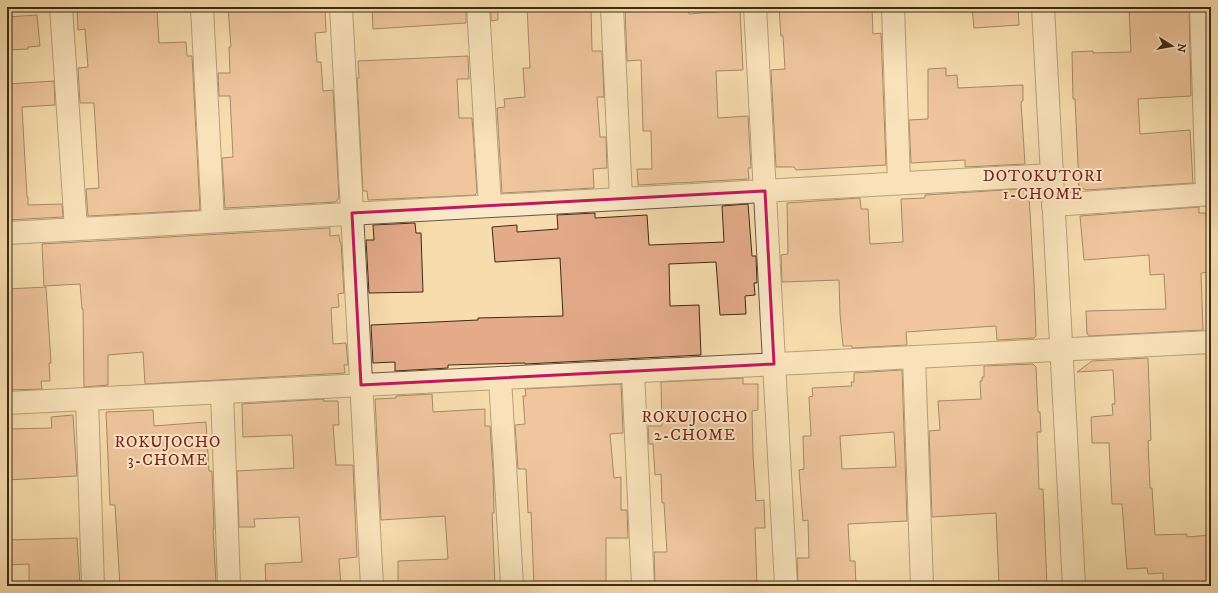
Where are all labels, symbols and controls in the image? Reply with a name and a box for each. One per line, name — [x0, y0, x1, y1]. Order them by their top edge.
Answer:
north arrow — [1152, 26, 1192, 66]
text: N — [1173, 42, 1189, 53]
district label: DOTOKUTORI 1-CHOME — [983, 166, 1103, 204]
district label: ROKUJOCHO 2-CHOME — [642, 407, 748, 445]
district label: ROKUJOCHO 3-CHOME — [115, 432, 221, 470]

